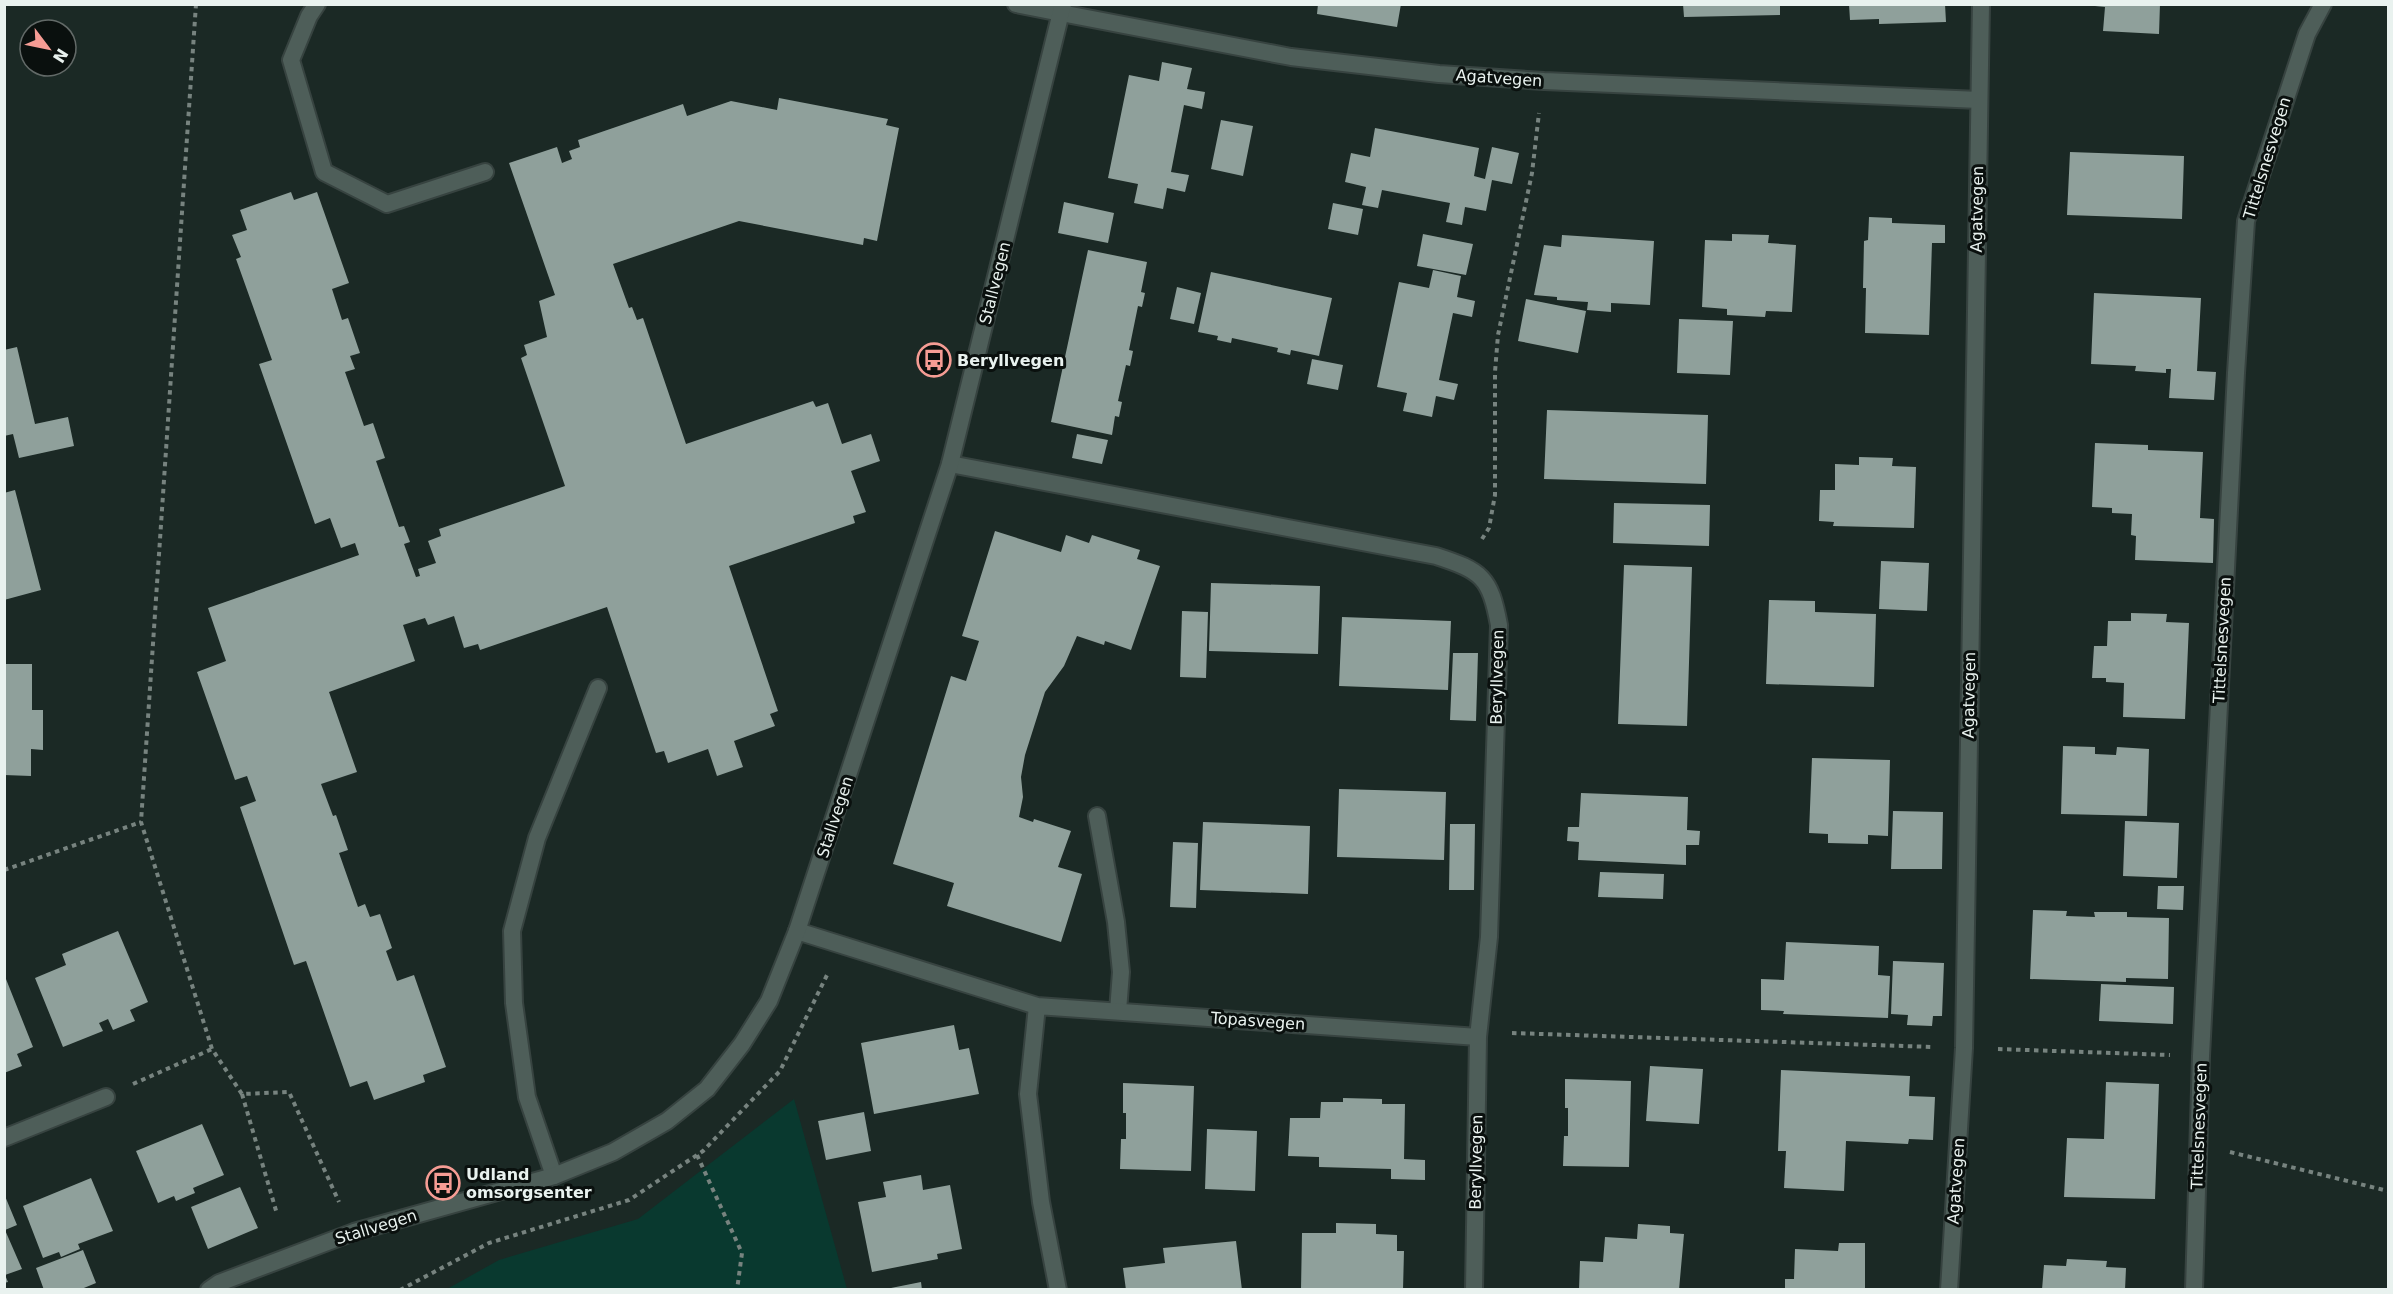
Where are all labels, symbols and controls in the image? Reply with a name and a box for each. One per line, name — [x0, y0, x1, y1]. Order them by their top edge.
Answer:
north arrow — [18, 18, 78, 78]
text: N — [49, 45, 72, 66]
street label: Agatvegen — [1455, 66, 1543, 90]
street label: Tittelsnesvegen — [2239, 95, 2295, 222]
street label: Agatvegen — [1967, 166, 1987, 252]
street label: Stallvegen — [976, 240, 1014, 326]
bus stop icon: Beryllvegen — [916, 342, 952, 378]
place label: Beryllvegen — [957, 351, 1064, 370]
street label: Tittelsnesvegen — [2209, 576, 2235, 705]
street label: Beryllvegen — [1487, 629, 1507, 725]
street label: Agatvegen — [1959, 652, 1979, 738]
street label: Stallvegen — [813, 774, 857, 860]
street label: Topasvegen — [1209, 1008, 1306, 1034]
street label: Tittelsnesvegen — [2187, 1062, 2211, 1191]
street label: Beryllvegen — [1466, 1114, 1486, 1210]
street label: Agatvegen — [1944, 1137, 1968, 1225]
bus stop icon: Udland omsorgsenter — [425, 1165, 461, 1201]
place label: Udland omsorgsenter — [466, 1165, 592, 1202]
street label: Stallvegen — [333, 1206, 419, 1248]

